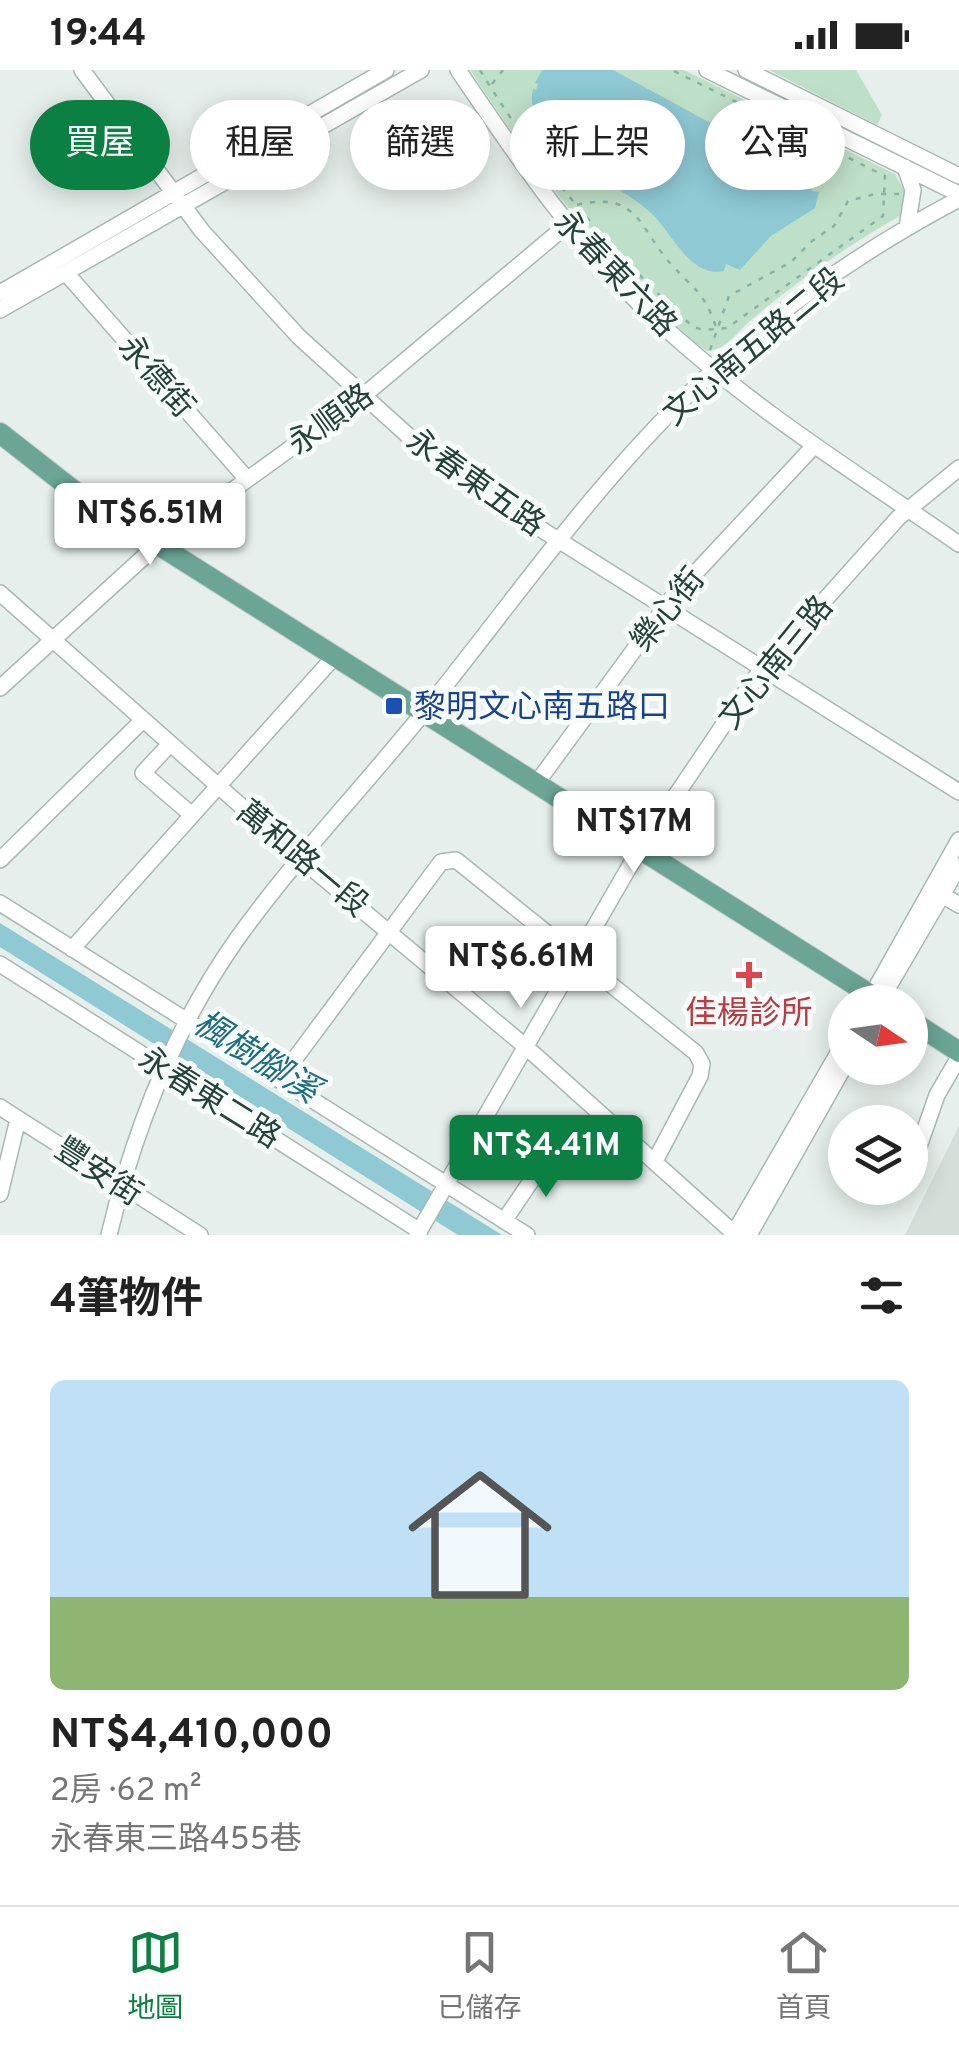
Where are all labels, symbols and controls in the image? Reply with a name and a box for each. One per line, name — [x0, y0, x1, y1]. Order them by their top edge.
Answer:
text: 19:44 — [50, 11, 147, 60]
chip: 買屋 — [30, 100, 170, 190]
chip: 租屋 — [190, 100, 330, 190]
chip: 篩選 — [350, 100, 490, 190]
chip: 新上架 — [510, 100, 685, 190]
chip: 公寓 — [705, 100, 845, 190]
street label: 永春東六路 — [544, 204, 684, 347]
street label: 文心南五路二段 — [656, 261, 854, 436]
street label: 永德街 — [108, 329, 201, 427]
street label: 永順路 — [281, 377, 382, 466]
street label: 永春東五路 — [397, 422, 551, 547]
pin: NT$6.51M — [47, 483, 253, 568]
text: NT$6.51M — [76, 495, 224, 535]
street label: 樂心街 — [624, 561, 715, 661]
street label: 文心南三路 — [711, 589, 843, 739]
place label: 黎明文心南五路口 — [414, 689, 670, 729]
marker: 黎明文心南五路口 — [383, 695, 405, 717]
pin: NT$17M — [553, 791, 715, 876]
street label: 萬和路一段 — [227, 794, 375, 927]
text: NT$17M — [575, 803, 693, 843]
pin: NT$6.61M — [418, 926, 624, 1011]
text: NT$6.61M — [447, 938, 595, 978]
marker: 佳楊診所 — [736, 962, 762, 988]
north arrow — [828, 985, 928, 1085]
map controls — [828, 985, 928, 1205]
place label: 佳楊診所 — [685, 995, 813, 1035]
water label: 楓樹腳溪 — [184, 1003, 331, 1117]
street label: 永春東二路 — [130, 1040, 287, 1159]
button: layers — [828, 1105, 928, 1205]
pin: NT$4.41M — [443, 1115, 649, 1200]
text: NT$4.41M — [472, 1127, 620, 1167]
street label: 豐安街 — [46, 1131, 149, 1216]
icon: filters — [854, 1268, 909, 1323]
text: 4筆物件 — [50, 1275, 203, 1328]
icon: home — [390, 1445, 570, 1625]
text: NT$4,410,000 — [50, 1710, 333, 1763]
text: 2房 · 62 m² — [50, 1772, 202, 1812]
text: 永春東三路455巷 — [50, 1821, 302, 1861]
tab: 地圖 — [127, 1925, 183, 2028]
tab: 已儲存 — [437, 1925, 522, 2028]
tab: 首頁 — [776, 1925, 832, 2028]

